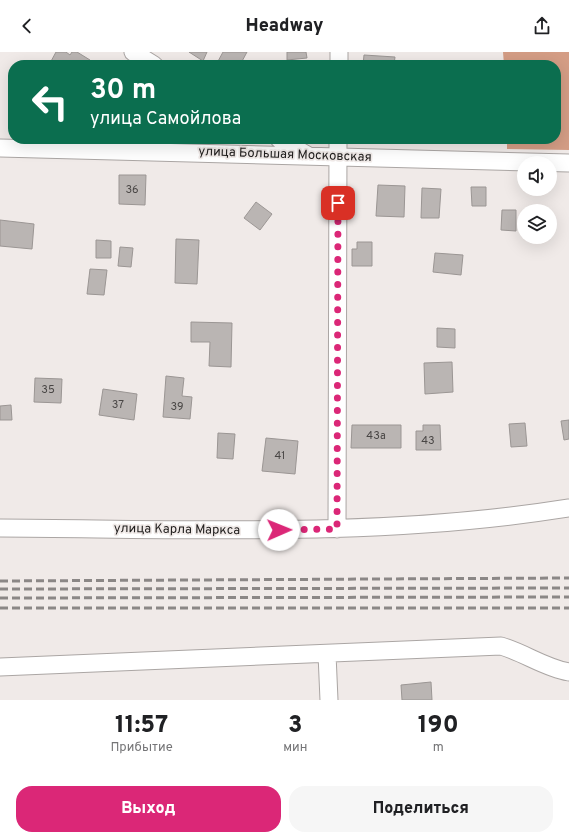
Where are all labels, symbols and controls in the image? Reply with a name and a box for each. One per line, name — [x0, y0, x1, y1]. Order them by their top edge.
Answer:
icon: back — [16, 15, 38, 37]
text: Headway — [246, 15, 323, 38]
icon: share — [531, 15, 553, 37]
text: 30 m — [90, 73, 156, 109]
icon: left — [24, 76, 76, 128]
text: улица Самойлова — [90, 108, 241, 131]
street label: улица Большая Московская — [198, 144, 372, 166]
map controls — [517, 156, 557, 244]
button: sound — [517, 156, 557, 196]
house number: 36 — [125, 183, 139, 197]
pin — [321, 186, 355, 220]
icon: arrive — [327, 192, 349, 214]
button: layers — [517, 204, 557, 244]
house number: 35 — [41, 383, 55, 397]
house number: 37 — [112, 398, 124, 412]
house number: 39 — [171, 400, 183, 414]
house number: 43а — [366, 429, 386, 443]
house number: 43 — [421, 434, 435, 448]
house number: 41 — [275, 449, 285, 463]
position arrow — [258, 509, 300, 551]
street label: улица Карла Маркса — [114, 521, 240, 539]
text: 11:57 — [115, 711, 168, 741]
text: 3 — [288, 711, 302, 741]
text: 190 — [418, 711, 459, 741]
text: Прибытие — [110, 740, 173, 756]
text: мин — [283, 740, 307, 756]
text: m — [433, 740, 444, 756]
button: Выход — [16, 786, 281, 832]
button: Поделиться — [289, 786, 553, 832]

